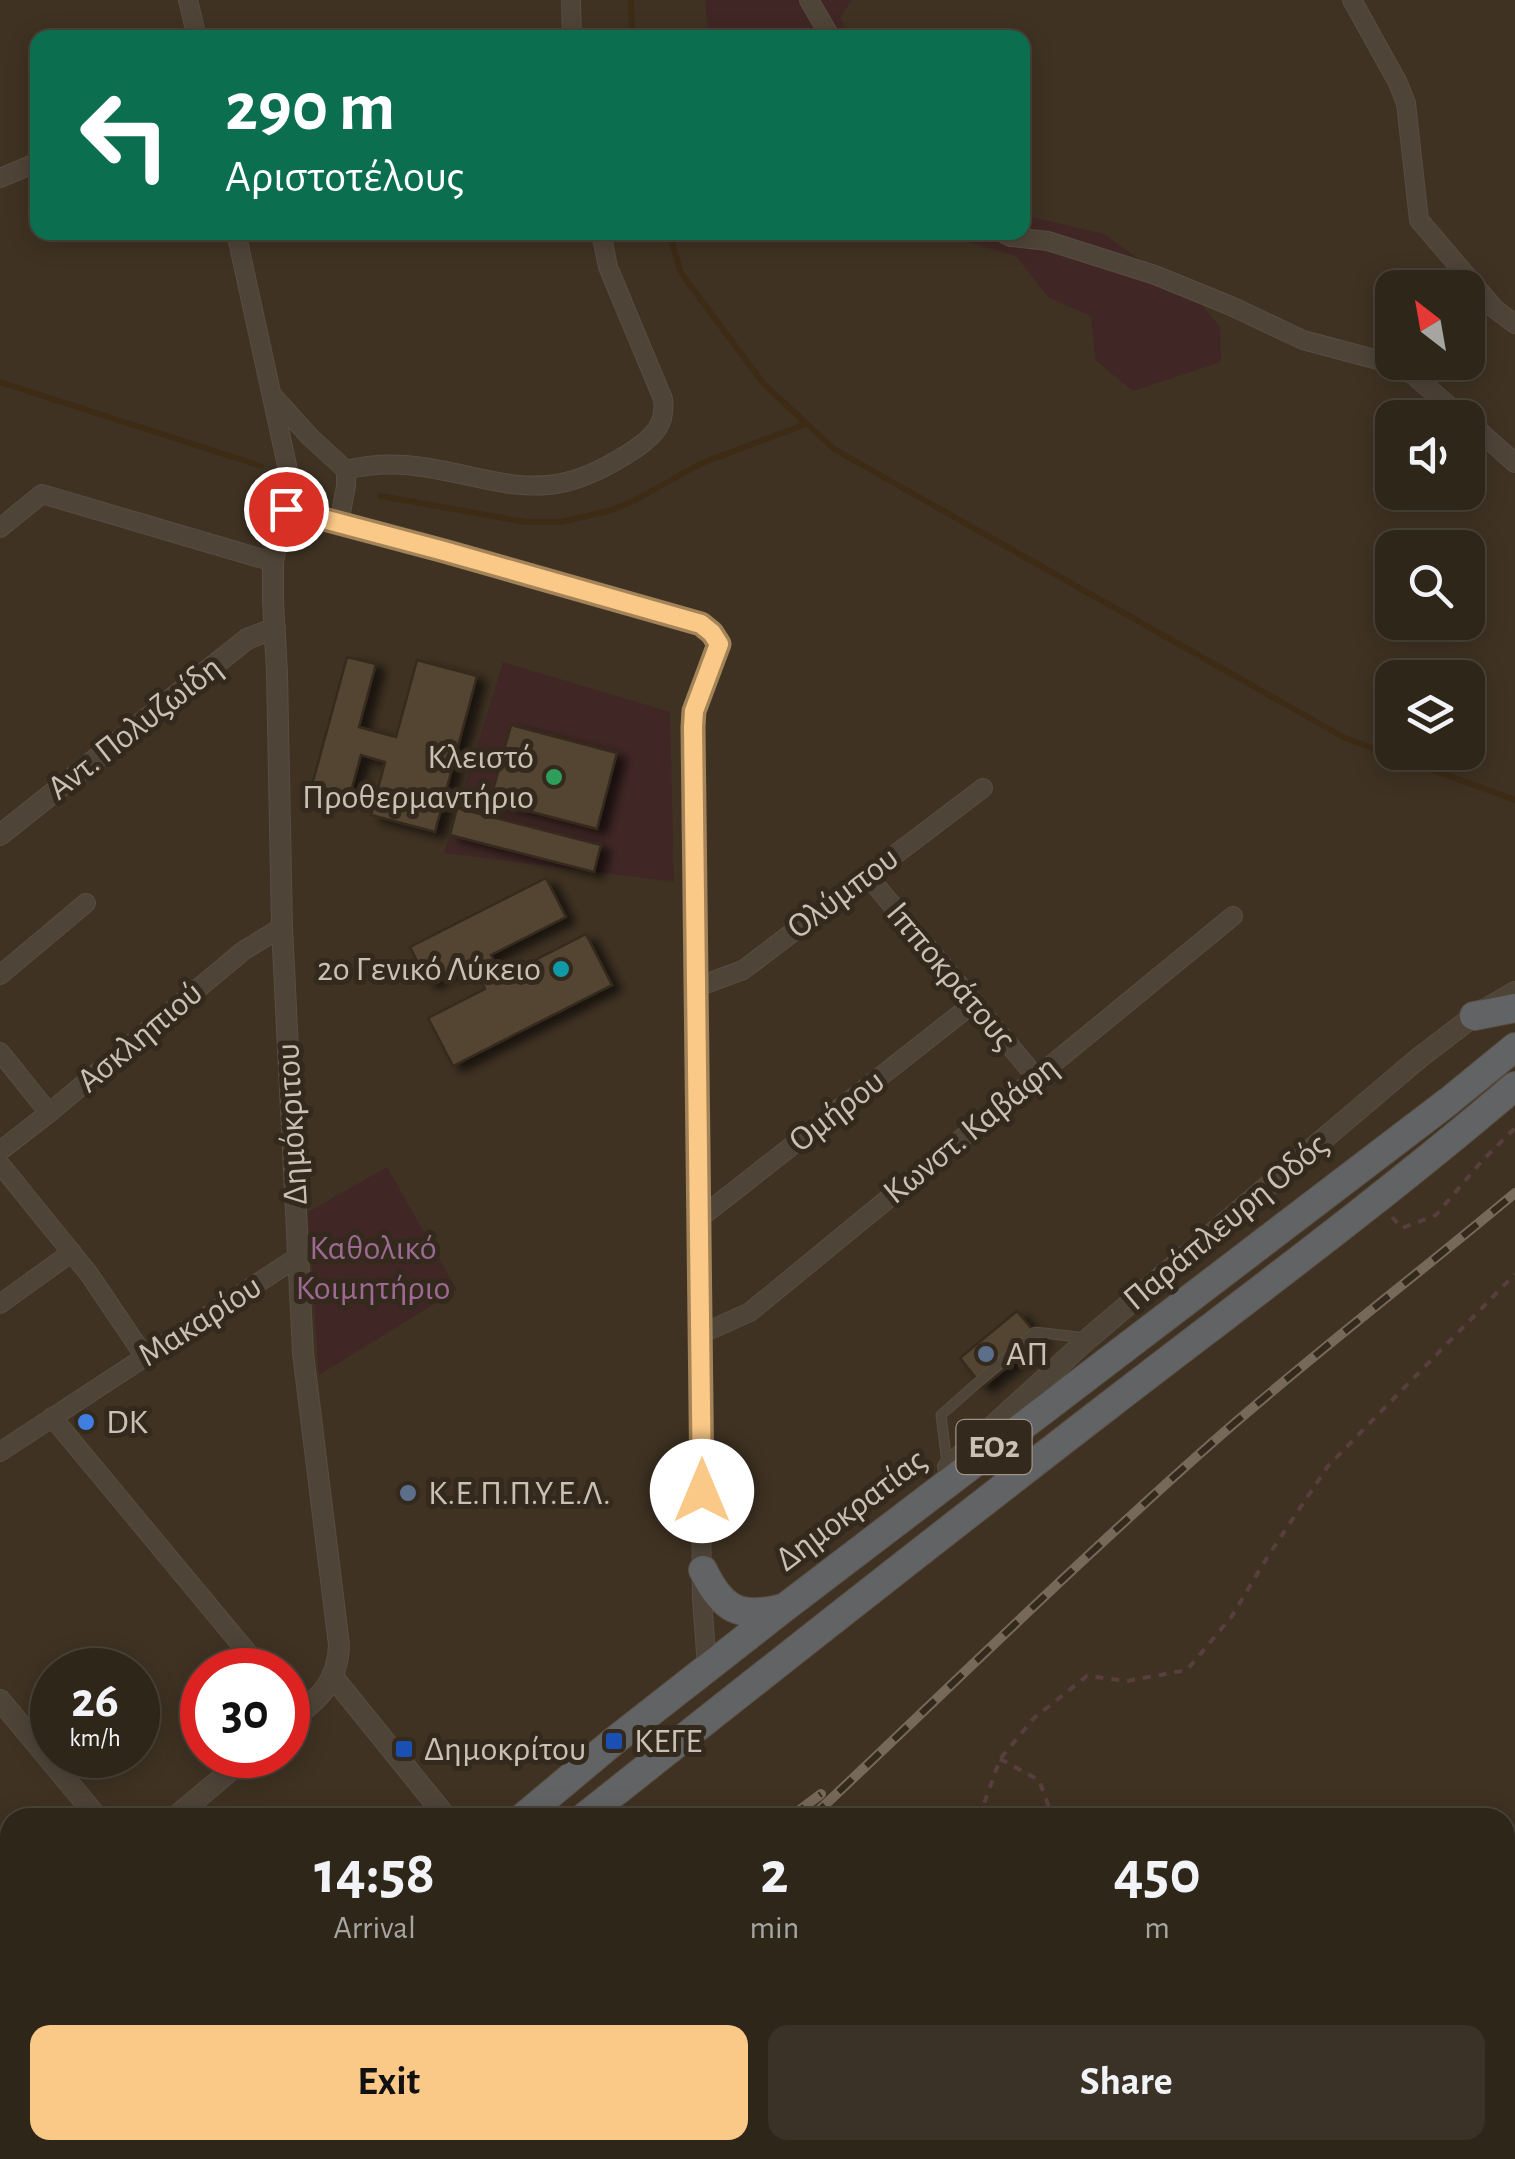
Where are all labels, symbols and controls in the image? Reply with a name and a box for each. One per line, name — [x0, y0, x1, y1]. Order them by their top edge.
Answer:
icon: left — [60, 70, 190, 200]
text: 290 m — [225, 73, 395, 143]
text: Αριστοτέλους — [225, 155, 464, 200]
north arrow — [1375, 270, 1485, 380]
map controls — [1375, 270, 1485, 770]
button: sound — [1375, 400, 1485, 510]
pin — [244, 467, 329, 552]
icon: arrive — [259, 482, 314, 537]
button: search — [1375, 530, 1485, 640]
street label: Αντ. Πολυζωίδη — [41, 649, 229, 807]
button: layers — [1375, 660, 1485, 770]
place label: Κλειστό Προθερμαντήριο — [302, 740, 534, 815]
marker: Κλειστό Προθερμαντήριο — [543, 766, 565, 788]
street label: Ολύμπου — [781, 840, 905, 946]
street label: Ιπποκράτους — [880, 896, 1022, 1056]
place label: 2ο Γενικό Λύκειο — [317, 952, 541, 987]
marker: 2ο Γενικό Λύκειο — [550, 958, 572, 980]
street label: Ασκληπιού — [71, 975, 209, 1099]
street label: Δημόκριτου — [270, 1042, 314, 1206]
street label: Κωνστ. Καβάφη — [877, 1049, 1065, 1211]
street label: Ομήρου — [783, 1063, 891, 1159]
street label: Παράπλευρη Οδός — [1117, 1127, 1335, 1317]
park label: Καθολικό Κοιμητήριο — [296, 1231, 450, 1306]
street label: Μακαρίου — [132, 1269, 268, 1373]
place label: ΑΠ — [1006, 1337, 1048, 1372]
marker: ΑΠ — [975, 1343, 997, 1365]
place label: DK — [106, 1405, 149, 1440]
marker: DK — [75, 1411, 97, 1433]
road number: ΕΟ2 — [956, 1420, 1032, 1474]
position arrow — [650, 1439, 754, 1543]
street label: Δημοκρατίας — [769, 1442, 933, 1578]
place label: Κ.Ε.Π.Π.Υ.Ε.Λ. — [428, 1476, 611, 1511]
marker: Κ.Ε.Π.Π.Υ.Ε.Λ. — [397, 1482, 419, 1504]
speed limit sign: 30 — [180, 1648, 310, 1778]
text: 26 — [71, 1676, 119, 1726]
place label: ΚΕΓΕ — [634, 1724, 702, 1759]
text: km/h — [69, 1726, 121, 1751]
marker: ΚΕΓΕ — [603, 1730, 625, 1752]
place label: Δημοκρίτου — [424, 1732, 586, 1767]
marker: Δημοκρίτου — [393, 1738, 415, 1760]
text: 14:58 — [314, 1844, 435, 1904]
text: 2 — [760, 1844, 788, 1904]
text: 450 — [1113, 1844, 1201, 1904]
text: Arrival — [334, 1912, 416, 1944]
text: min — [749, 1912, 799, 1944]
text: m — [1144, 1912, 1170, 1944]
button: Exit — [30, 2025, 748, 2140]
button: Share — [768, 2025, 1485, 2140]

